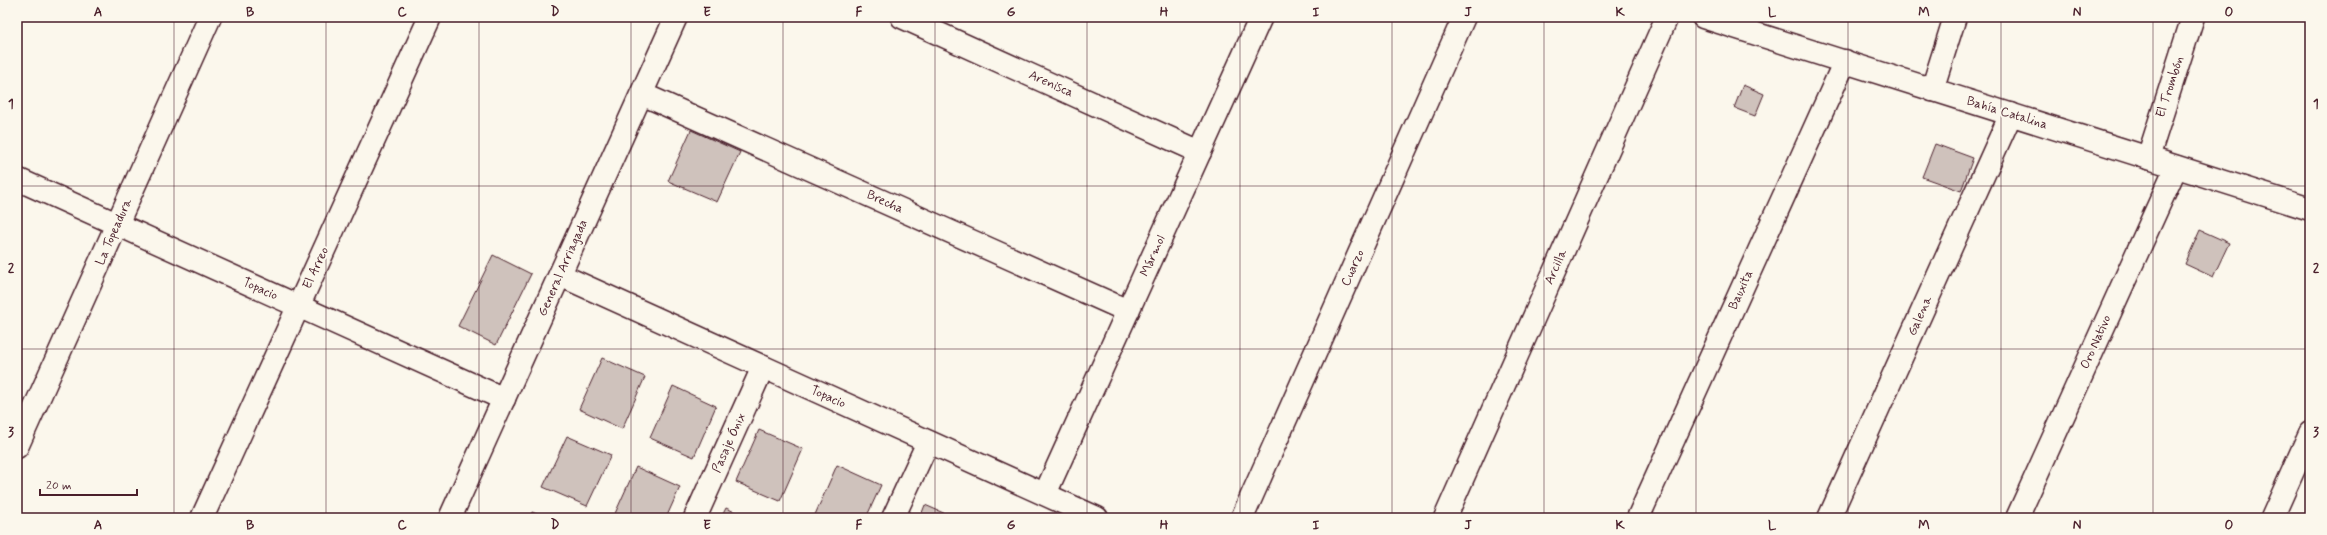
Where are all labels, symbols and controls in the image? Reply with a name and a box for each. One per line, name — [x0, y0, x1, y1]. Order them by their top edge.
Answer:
text: A — [94, 4, 102, 21]
text: B — [246, 4, 255, 21]
text: C — [397, 4, 407, 21]
text: D — [551, 4, 560, 21]
text: E — [703, 4, 711, 21]
text: F — [856, 4, 863, 21]
text: G — [1007, 4, 1016, 21]
text: H — [1160, 4, 1169, 21]
text: I — [1313, 4, 1320, 21]
text: J — [1464, 4, 1472, 21]
text: K — [1615, 4, 1625, 21]
text: L — [1768, 4, 1777, 21]
text: M — [1918, 4, 1930, 21]
text: N — [2073, 4, 2082, 21]
text: O — [2225, 4, 2234, 21]
street label: El Trombón — [2152, 54, 2188, 120]
street label: Arenisca — [1026, 67, 1076, 102]
street label: Bahía Catalina — [1964, 93, 2050, 133]
text: 1 — [8, 96, 14, 113]
text: 1 — [2313, 96, 2319, 113]
street label: Brecha — [864, 186, 906, 218]
street label: La Topeadura — [92, 196, 136, 268]
street label: General Arriagada — [534, 217, 592, 319]
street label: Mármol — [1136, 232, 1170, 279]
street label: El Arreo — [299, 244, 333, 292]
street label: Cuarzo — [1337, 247, 1369, 289]
street label: Arcilla — [1541, 247, 1571, 287]
text: 2 — [8, 260, 15, 277]
text: 2 — [2313, 260, 2320, 277]
street label: Bauxita — [1725, 267, 1757, 312]
street label: Topacio — [240, 274, 281, 304]
street label: Galena — [1904, 293, 1936, 339]
street label: Oro Nativo — [2077, 312, 2116, 372]
street label: Topacio — [808, 382, 849, 412]
street label: Pasaje Ónix — [708, 410, 750, 476]
text: 3 — [8, 424, 14, 441]
text: 3 — [2313, 424, 2319, 441]
scale bar — [40, 471, 137, 497]
text: 20 m — [46, 478, 72, 494]
text: A — [94, 517, 102, 534]
text: B — [246, 517, 255, 534]
text: C — [397, 517, 407, 534]
text: D — [551, 517, 560, 534]
text: E — [703, 517, 711, 534]
text: F — [856, 517, 863, 534]
text: G — [1007, 517, 1016, 534]
text: H — [1160, 517, 1169, 534]
text: I — [1313, 517, 1320, 534]
text: J — [1464, 517, 1472, 534]
text: K — [1615, 517, 1625, 534]
text: L — [1768, 517, 1777, 534]
text: M — [1918, 517, 1930, 534]
text: N — [2073, 517, 2082, 534]
text: O — [2225, 517, 2234, 534]

